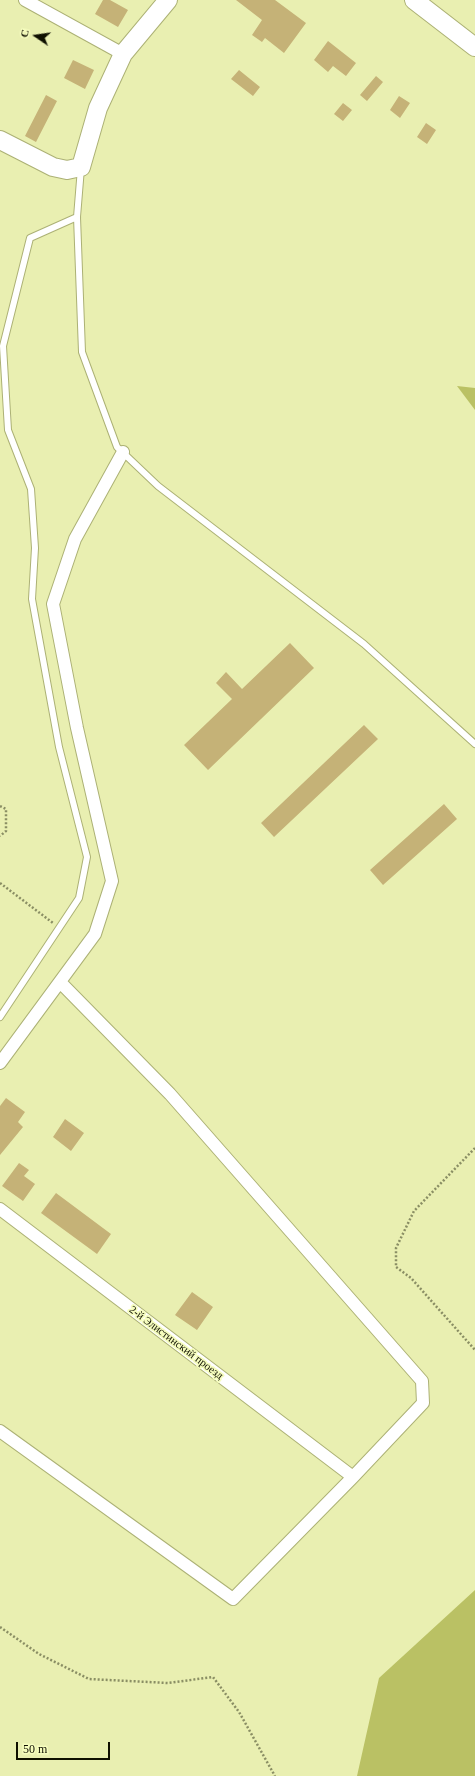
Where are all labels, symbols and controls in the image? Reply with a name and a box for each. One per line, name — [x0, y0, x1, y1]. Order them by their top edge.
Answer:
north arrow — [16, 16, 56, 56]
text: С — [18, 28, 31, 39]
street label: 2-й Элистинский проезд — [126, 1303, 226, 1383]
scale bar — [18, 1734, 112, 1760]
text: 50 m — [23, 1742, 47, 1756]

